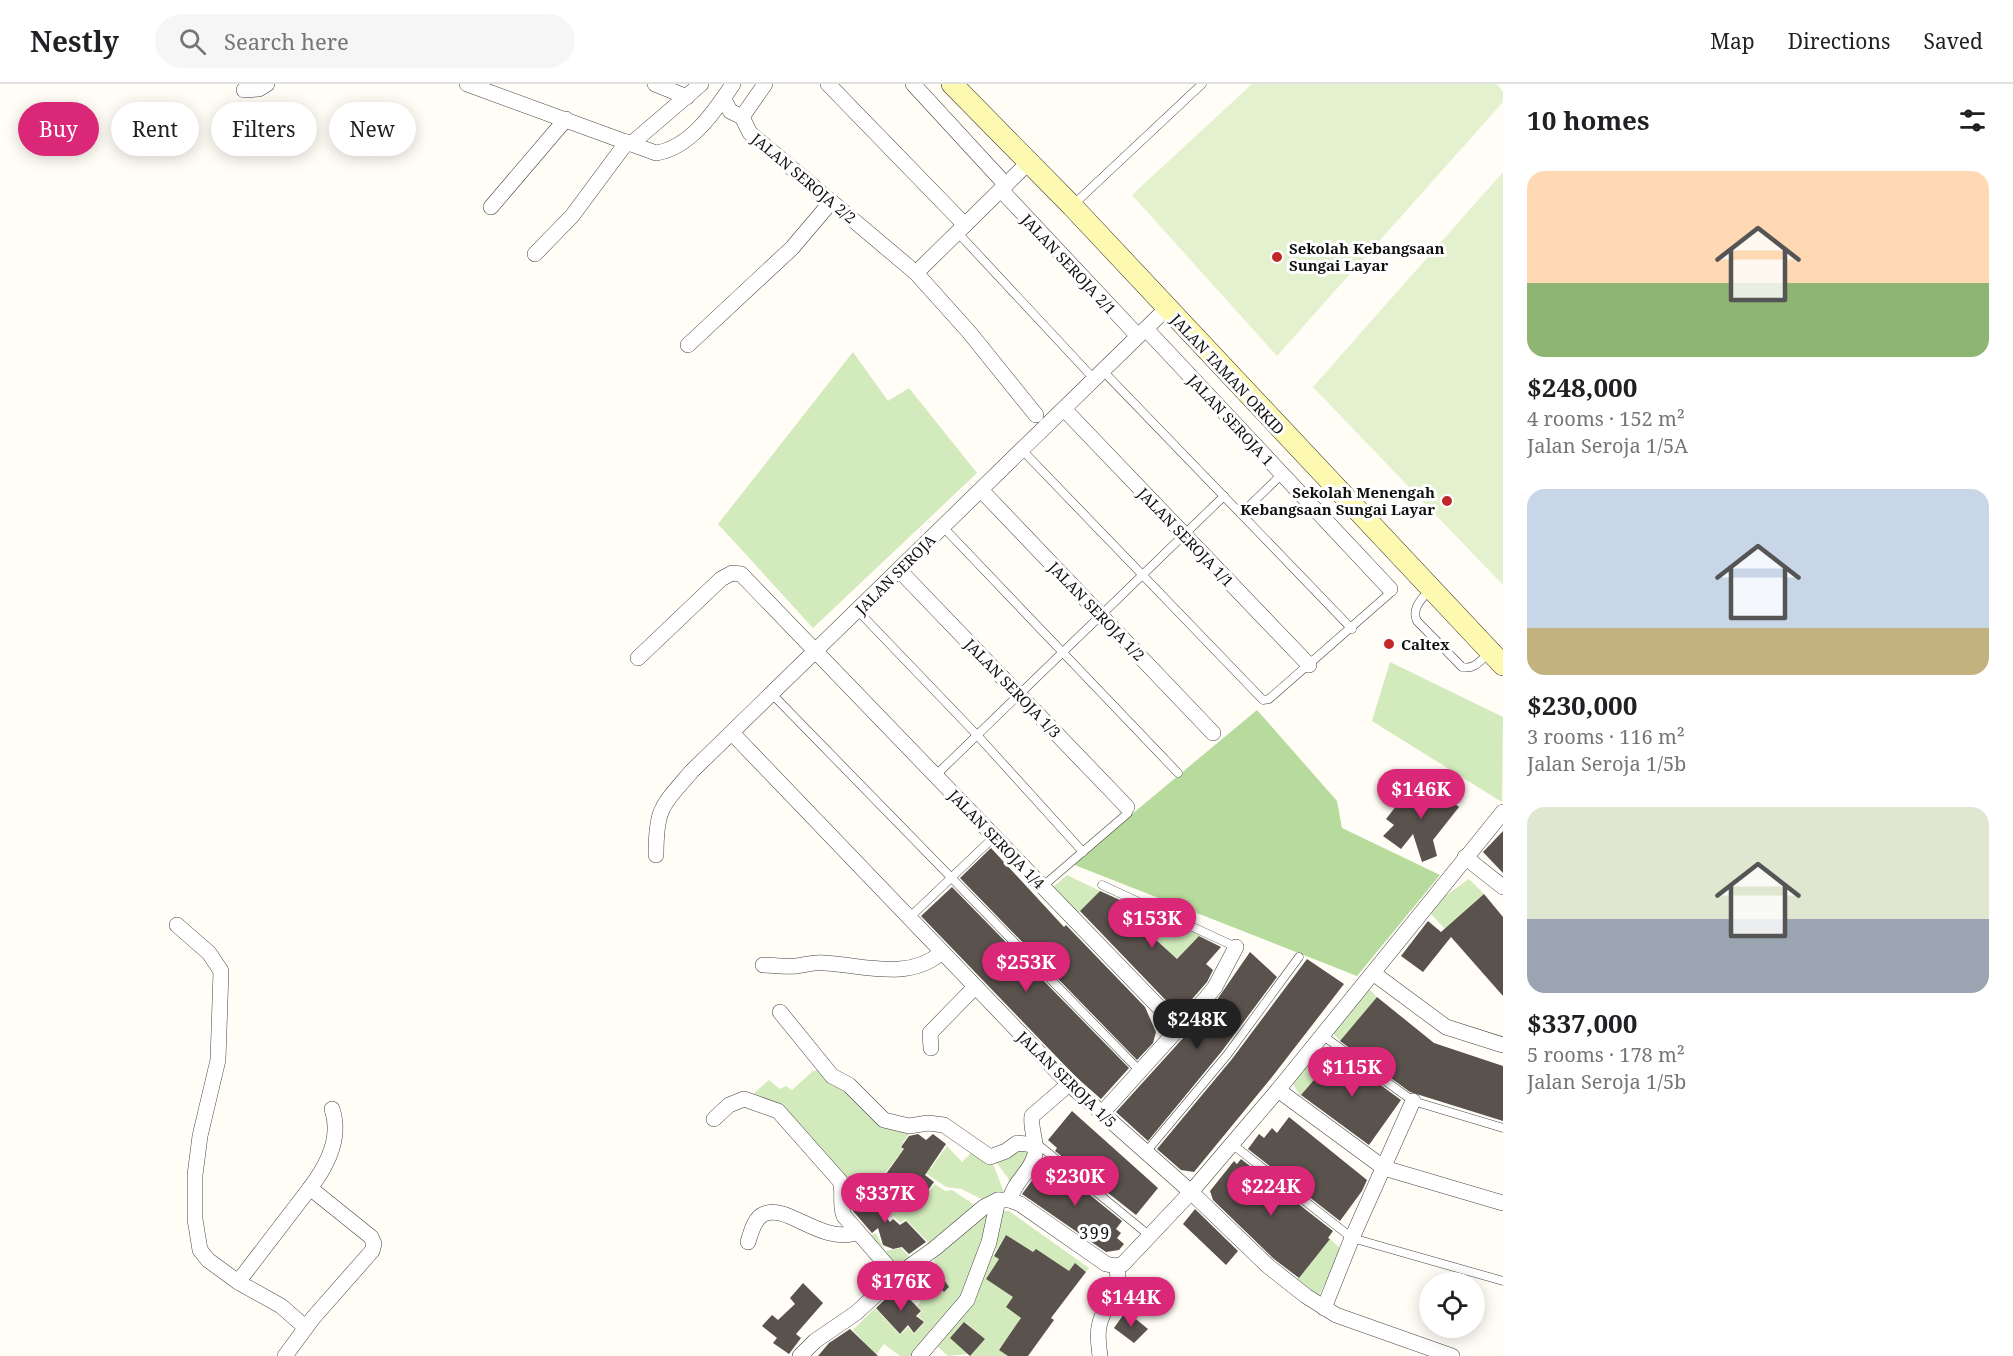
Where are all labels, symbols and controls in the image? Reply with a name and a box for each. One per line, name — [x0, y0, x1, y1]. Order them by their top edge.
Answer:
search box — [155, 14, 575, 68]
text: Nestly — [30, 22, 119, 60]
icon: search — [176, 25, 209, 58]
text: Search here — [224, 26, 349, 56]
text: Map — [1710, 27, 1755, 55]
text: Directions — [1788, 27, 1890, 55]
text: Saved — [1923, 27, 1983, 55]
chip: Buy — [18, 102, 99, 156]
chip: Rent — [111, 102, 199, 156]
chip: Filters — [211, 102, 317, 156]
chip: New — [329, 102, 416, 156]
text: 10 homes — [1527, 102, 1649, 138]
icon: filters — [1956, 104, 1989, 137]
street label: JALAN SEROJA 2/2 — [747, 128, 860, 228]
street label: JALAN SEROJA 2/1 — [1017, 209, 1121, 318]
icon: home — [1704, 210, 1812, 318]
place label: Sekolah Kebangsaan Sungai Layar — [1289, 238, 1445, 275]
marker: Sekolah Kebangsaan Sungai Layar — [1270, 250, 1284, 264]
street label: JALAN TAMAN ORKID — [1166, 309, 1289, 439]
street label: JALAN SEROJA 1 — [1183, 369, 1278, 470]
text: $248,000 — [1527, 369, 1637, 405]
text: 4 rooms · 152 m² — [1527, 405, 1685, 432]
text: Jalan Seroja 1/5A — [1527, 432, 1688, 459]
street label: JALAN SEROJA 1/1 — [1133, 482, 1238, 591]
place label: Sekolah Menengah Kebangsaan Sungai Layar — [1240, 482, 1435, 519]
marker: Sekolah Menengah Kebangsaan Sungai Layar — [1440, 494, 1454, 508]
icon: home — [1704, 528, 1812, 636]
street label: JALAN SEROJA — [850, 529, 940, 619]
street label: JALAN SEROJA 1/2 — [1044, 556, 1149, 665]
street label: JALAN SEROJA 1/3 — [960, 633, 1065, 742]
place label: Caltex — [1401, 634, 1450, 654]
marker: Caltex — [1382, 637, 1396, 651]
text: $230,000 — [1527, 687, 1637, 723]
text: 3 rooms · 116 m² — [1527, 723, 1685, 750]
text: Jalan Seroja 1/5b — [1527, 750, 1686, 777]
pin: $146K — [1379, 769, 1463, 820]
text: $146K — [1391, 775, 1451, 802]
street label: JALAN SEROJA 1/4 — [944, 784, 1050, 893]
icon: home — [1704, 846, 1812, 954]
pin: $153K — [1110, 898, 1194, 949]
text: $153K — [1122, 904, 1182, 931]
pin: $253K — [984, 942, 1068, 993]
text: $253K — [996, 948, 1056, 975]
pin: $248K — [1155, 999, 1239, 1050]
text: $248K — [1167, 1005, 1227, 1032]
text: $337,000 — [1527, 1005, 1637, 1041]
street label: JALAN SEROJA 1/5 — [1012, 1026, 1121, 1131]
text: 5 rooms · 178 m² — [1527, 1041, 1685, 1068]
pin: $115K — [1310, 1047, 1394, 1098]
text: $115K — [1322, 1053, 1382, 1080]
text: Jalan Seroja 1/5b — [1527, 1068, 1686, 1095]
pin: $230K — [1033, 1156, 1117, 1207]
text: $230K — [1045, 1162, 1105, 1189]
pin: $224K — [1229, 1166, 1313, 1217]
text: $224K — [1241, 1172, 1301, 1199]
pin: $337K — [843, 1173, 927, 1224]
text: $337K — [855, 1179, 915, 1206]
district label: 399 — [1079, 1222, 1111, 1244]
pin: $176K — [859, 1261, 943, 1312]
text: $176K — [871, 1267, 931, 1294]
map controls — [1419, 1272, 1485, 1338]
button: locate — [1419, 1272, 1485, 1338]
pin: $144K — [1089, 1277, 1173, 1328]
text: $144K — [1101, 1283, 1161, 1310]

